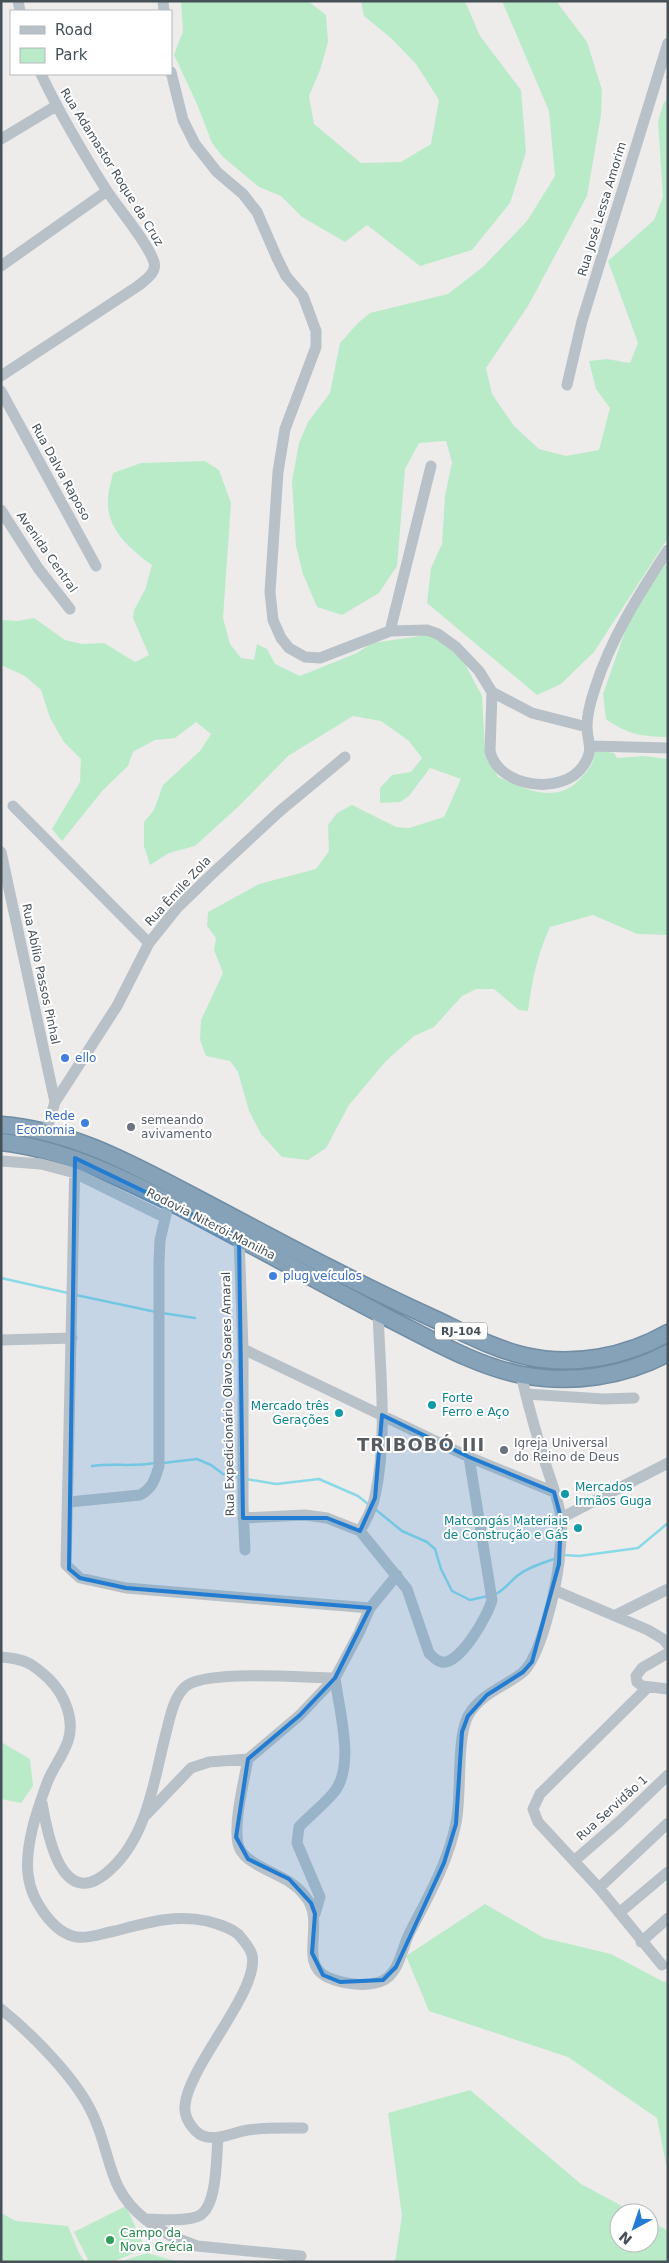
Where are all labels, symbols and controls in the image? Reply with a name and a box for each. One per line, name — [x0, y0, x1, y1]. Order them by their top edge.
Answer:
legend — [10, 10, 172, 75]
text: Road — [55, 21, 93, 39]
text: Park — [55, 46, 88, 64]
street label: Rua Adamastor Roque da Cruz — [58, 86, 166, 248]
street label: Rua José Lessa Amorim — [575, 140, 629, 278]
street label: Rua Dalva Raposo — [29, 421, 93, 523]
street label: Avenida Central — [14, 509, 80, 595]
street label: Rua Êmile Zola — [141, 853, 214, 929]
street label: Rua Abílio Passos Pinhal — [19, 902, 63, 1046]
place label: ello — [75, 1051, 96, 1065]
marker: ello — [59, 1052, 71, 1064]
place label: Rede Economia — [16, 1109, 75, 1137]
place label: semeando avivamento — [141, 1113, 212, 1141]
marker: Rede Economia — [79, 1117, 91, 1129]
marker: semeando avivamento — [125, 1121, 137, 1133]
street label: Rodovia Niterói-Manilha — [144, 1185, 278, 1263]
place label: plug veículos — [283, 1269, 362, 1283]
marker: plug veículos — [267, 1270, 279, 1282]
street label: Rua Expedicionário Olavo Soares Amaral — [219, 1272, 237, 1516]
road number: RJ-104 — [435, 1322, 487, 1340]
place label: Forte Ferro e Aço — [442, 1391, 509, 1419]
place label: Mercado três Gerações — [251, 1399, 329, 1427]
marker: Forte Ferro e Aço — [426, 1399, 438, 1411]
marker: Mercado três Gerações — [333, 1407, 345, 1419]
district label: TRIBOBÓ III — [357, 1434, 485, 1455]
place label: Igreja Universal do Reino de Deus — [514, 1436, 619, 1464]
marker: Igreja Universal do Reino de Deus — [498, 1444, 510, 1456]
place label: Mercados Irmãos Guga — [575, 1480, 652, 1508]
marker: Mercados Irmãos Guga — [559, 1488, 571, 1500]
place label: Matcongás Materiais de Construção e Gás — [443, 1514, 568, 1542]
marker: Matcongás Materiais de Construção e Gás — [572, 1522, 584, 1534]
street label: Rua Servidão 1 — [574, 1772, 650, 1844]
north arrow — [609, 2203, 659, 2253]
place label: Campo da Nova Grécia — [120, 2226, 193, 2254]
text: N — [616, 2228, 635, 2248]
marker: Campo da Nova Grécia — [104, 2234, 116, 2246]

